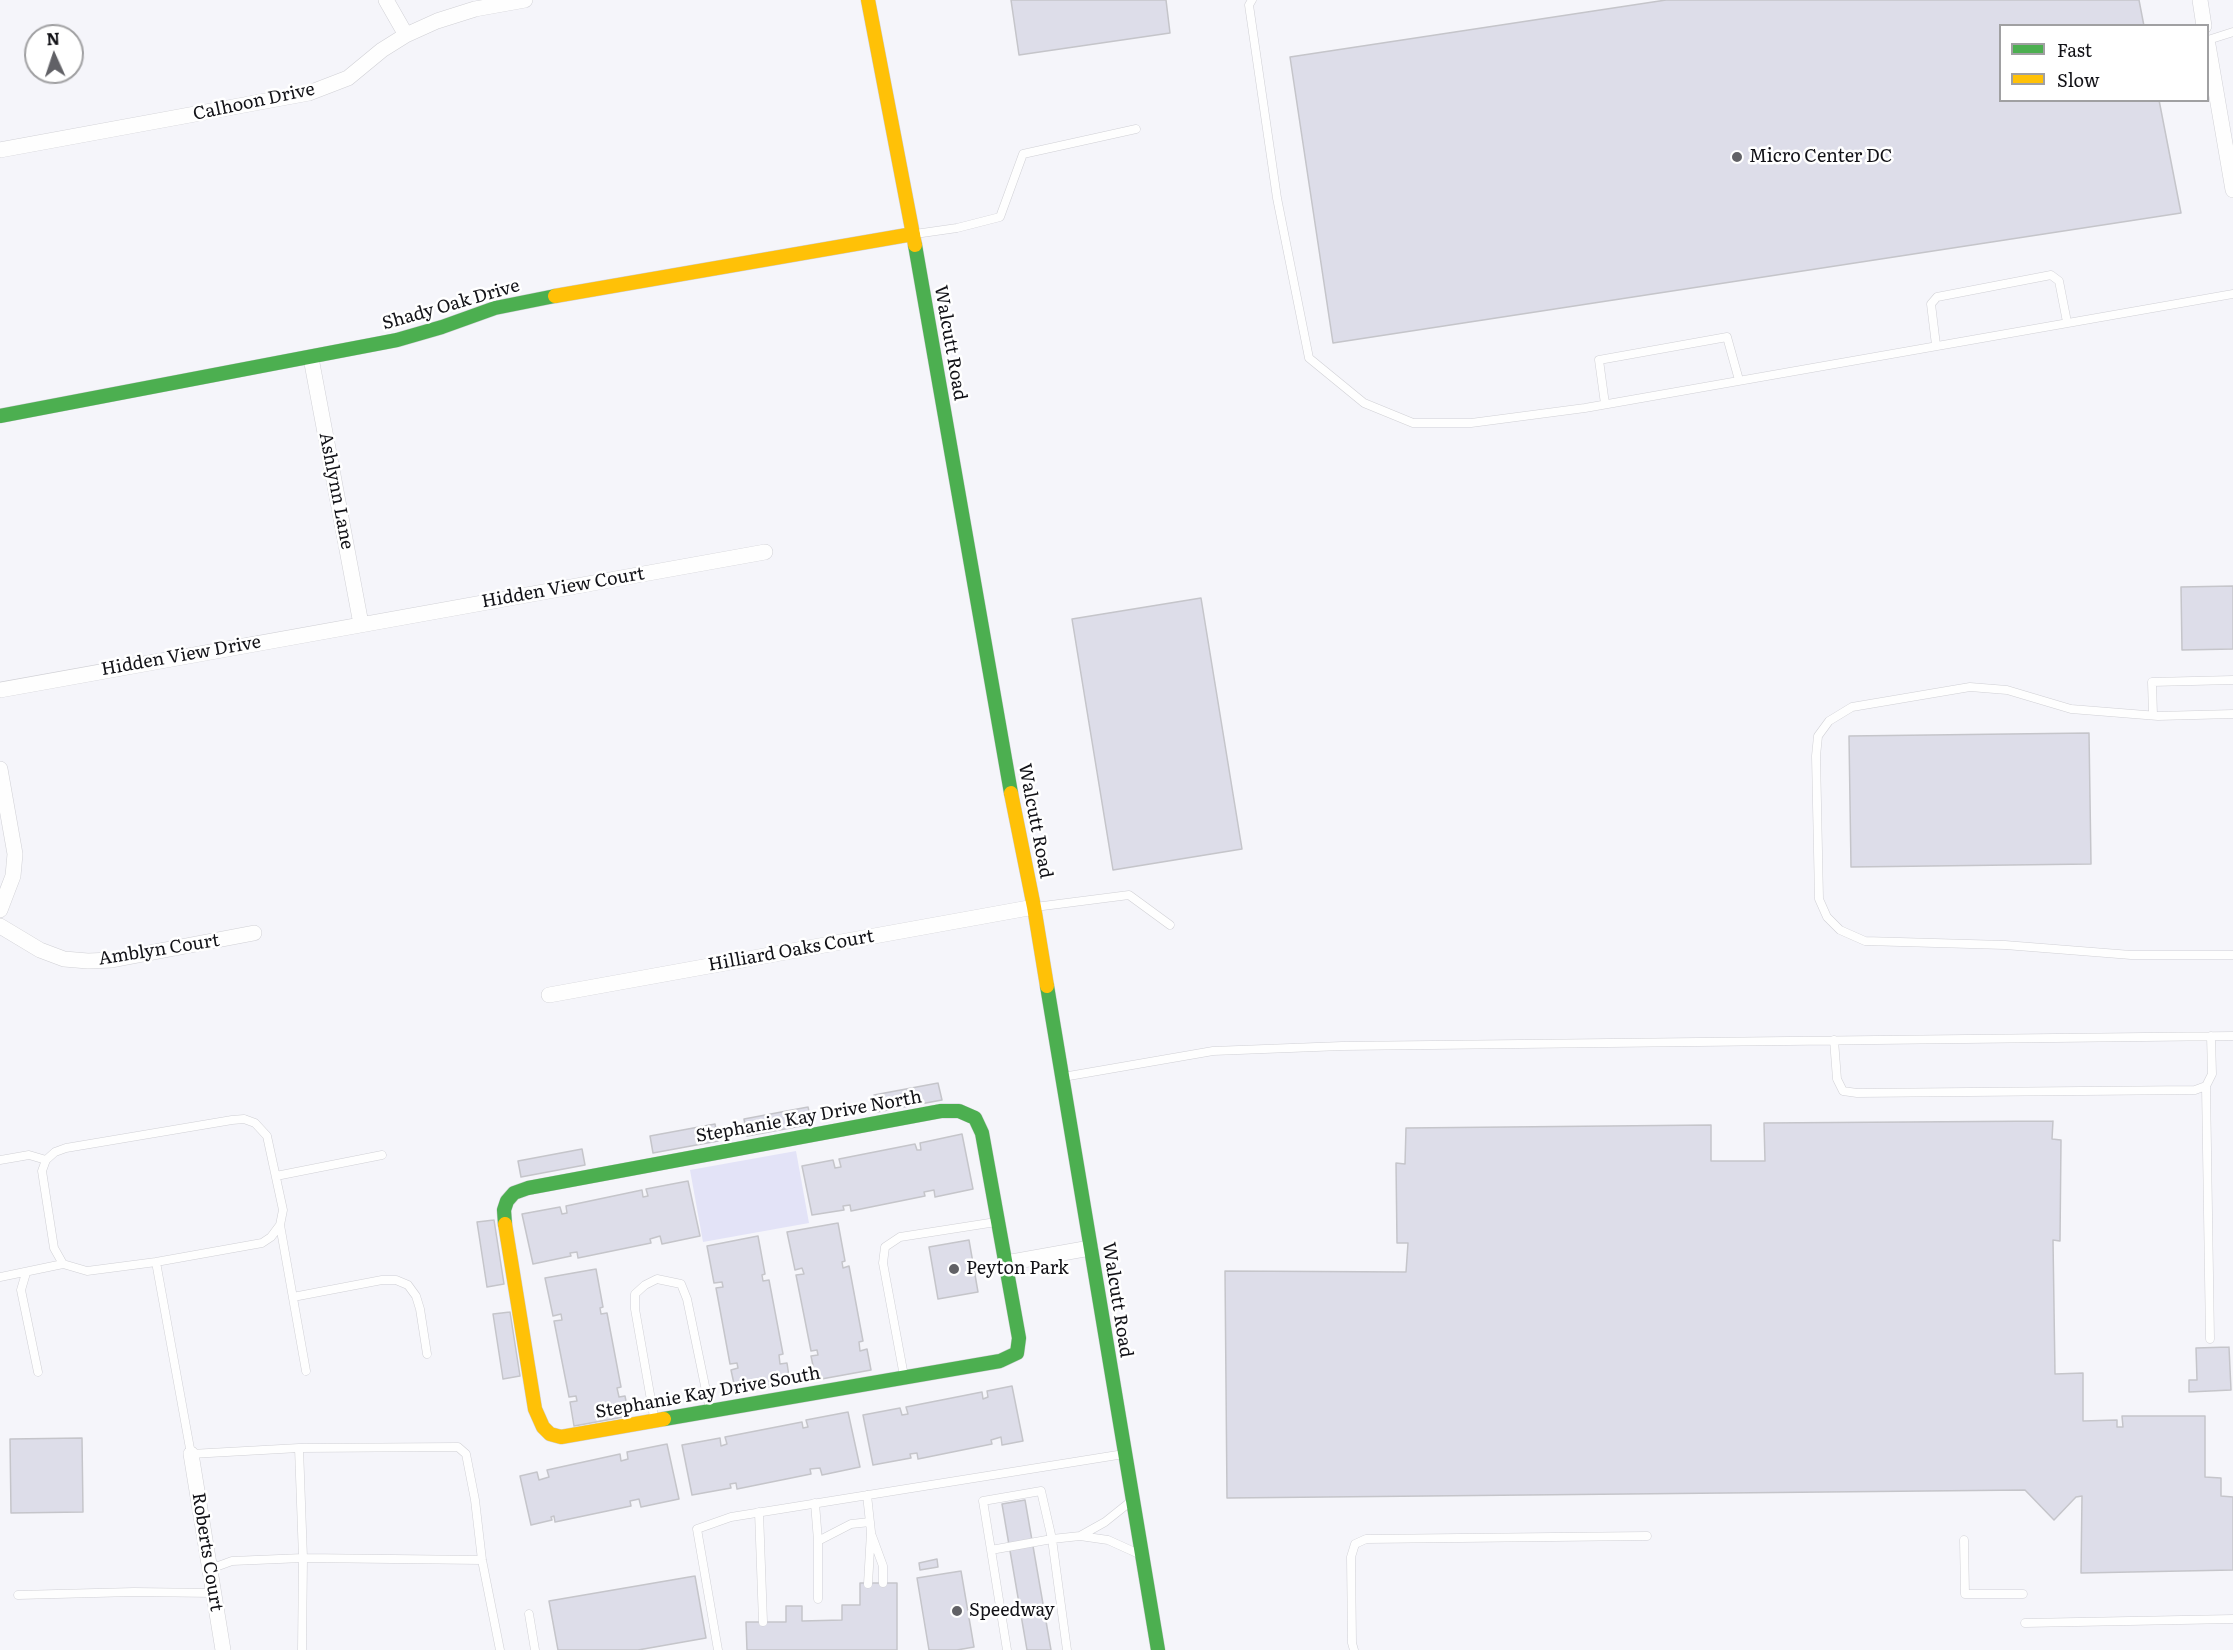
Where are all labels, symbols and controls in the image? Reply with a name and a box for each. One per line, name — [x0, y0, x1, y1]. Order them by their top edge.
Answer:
north arrow — [24, 24, 84, 84]
legend — [1999, 24, 2209, 102]
text: N — [46, 26, 61, 50]
text: Fast — [2057, 36, 2092, 63]
text: Slow — [2057, 66, 2099, 93]
street label: Calhoon Drive — [191, 79, 317, 125]
place label: Micro Center DC — [1749, 146, 1892, 168]
marker: Micro Center DC — [1730, 150, 1744, 164]
street label: Shady Oak Drive — [380, 275, 522, 335]
street label: Walcutt Road — [929, 284, 971, 402]
street label: Ashlynn Lane — [314, 431, 358, 551]
street label: Hidden View Court — [480, 563, 646, 613]
street label: Hidden View Drive — [99, 631, 263, 681]
street label: Walcutt Road — [1013, 762, 1057, 880]
street label: Hilliard Oaks Court — [706, 926, 876, 976]
street label: Amblyn Court — [97, 930, 221, 970]
street label: Stephanie Kay Drive North — [694, 1086, 924, 1148]
street label: Walcutt Road — [1097, 1241, 1137, 1359]
place label: Peyton Park — [966, 1258, 1069, 1280]
marker: Peyton Park — [947, 1262, 961, 1276]
street label: Stephanie Kay Drive South — [594, 1363, 822, 1423]
street label: Roberts Court — [187, 1491, 227, 1613]
place label: Speedway — [969, 1600, 1055, 1622]
marker: Speedway — [950, 1604, 964, 1618]

